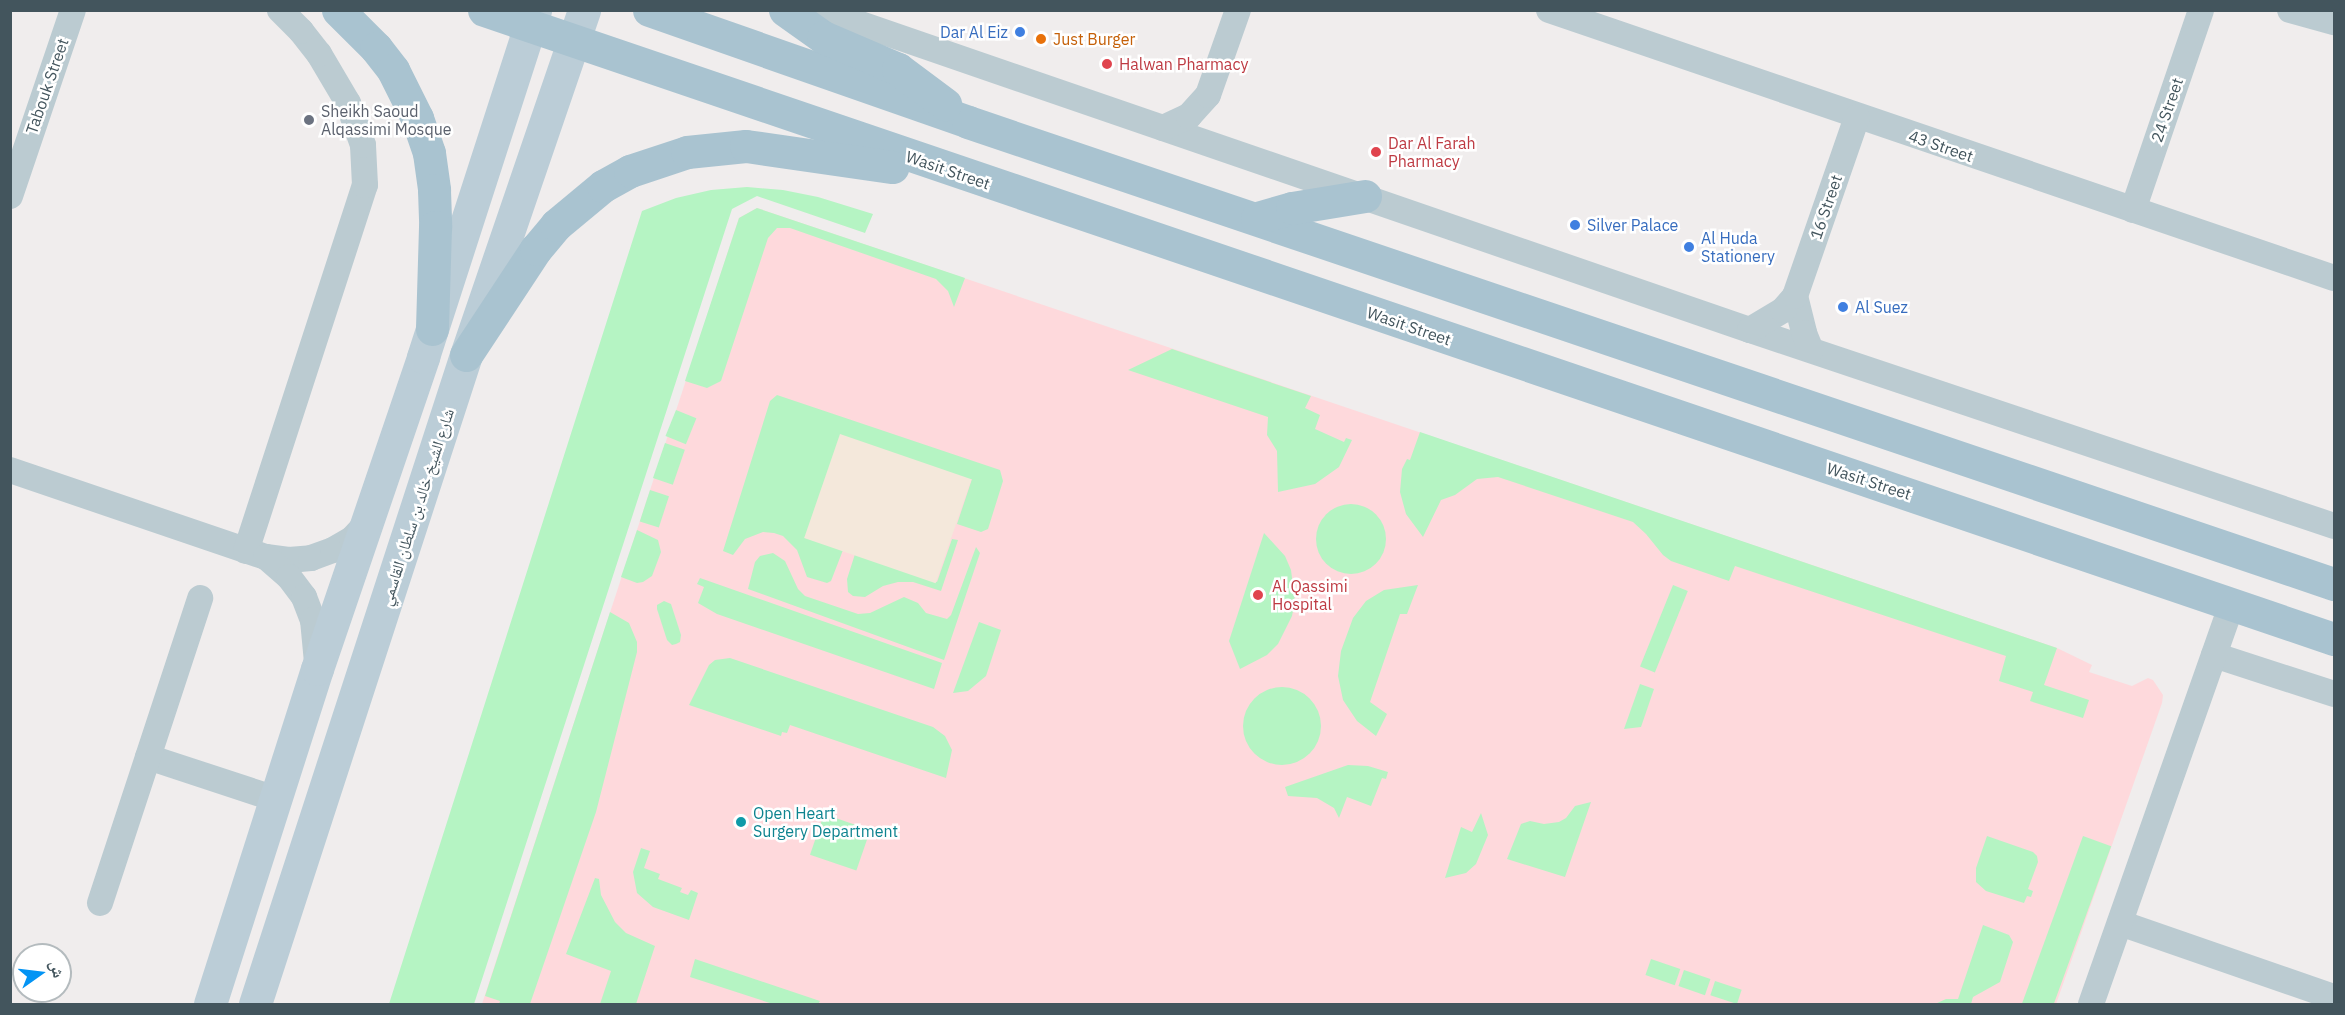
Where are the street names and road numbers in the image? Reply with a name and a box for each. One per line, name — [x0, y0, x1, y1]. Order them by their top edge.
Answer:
street label: Tabouk Street — [22, 36, 72, 136]
street label: 24 Street — [2147, 75, 2187, 145]
street label: 43 Street — [1906, 126, 1976, 166]
street label: Wasit Street — [903, 147, 993, 193]
street label: 16 Street — [1806, 172, 1846, 242]
street label: Wasit Street — [1364, 303, 1454, 349]
street label: شارع الشيخ خالد بن سلطان القاسمي — [376, 406, 458, 608]
street label: Wasit Street — [1824, 458, 1914, 504]

